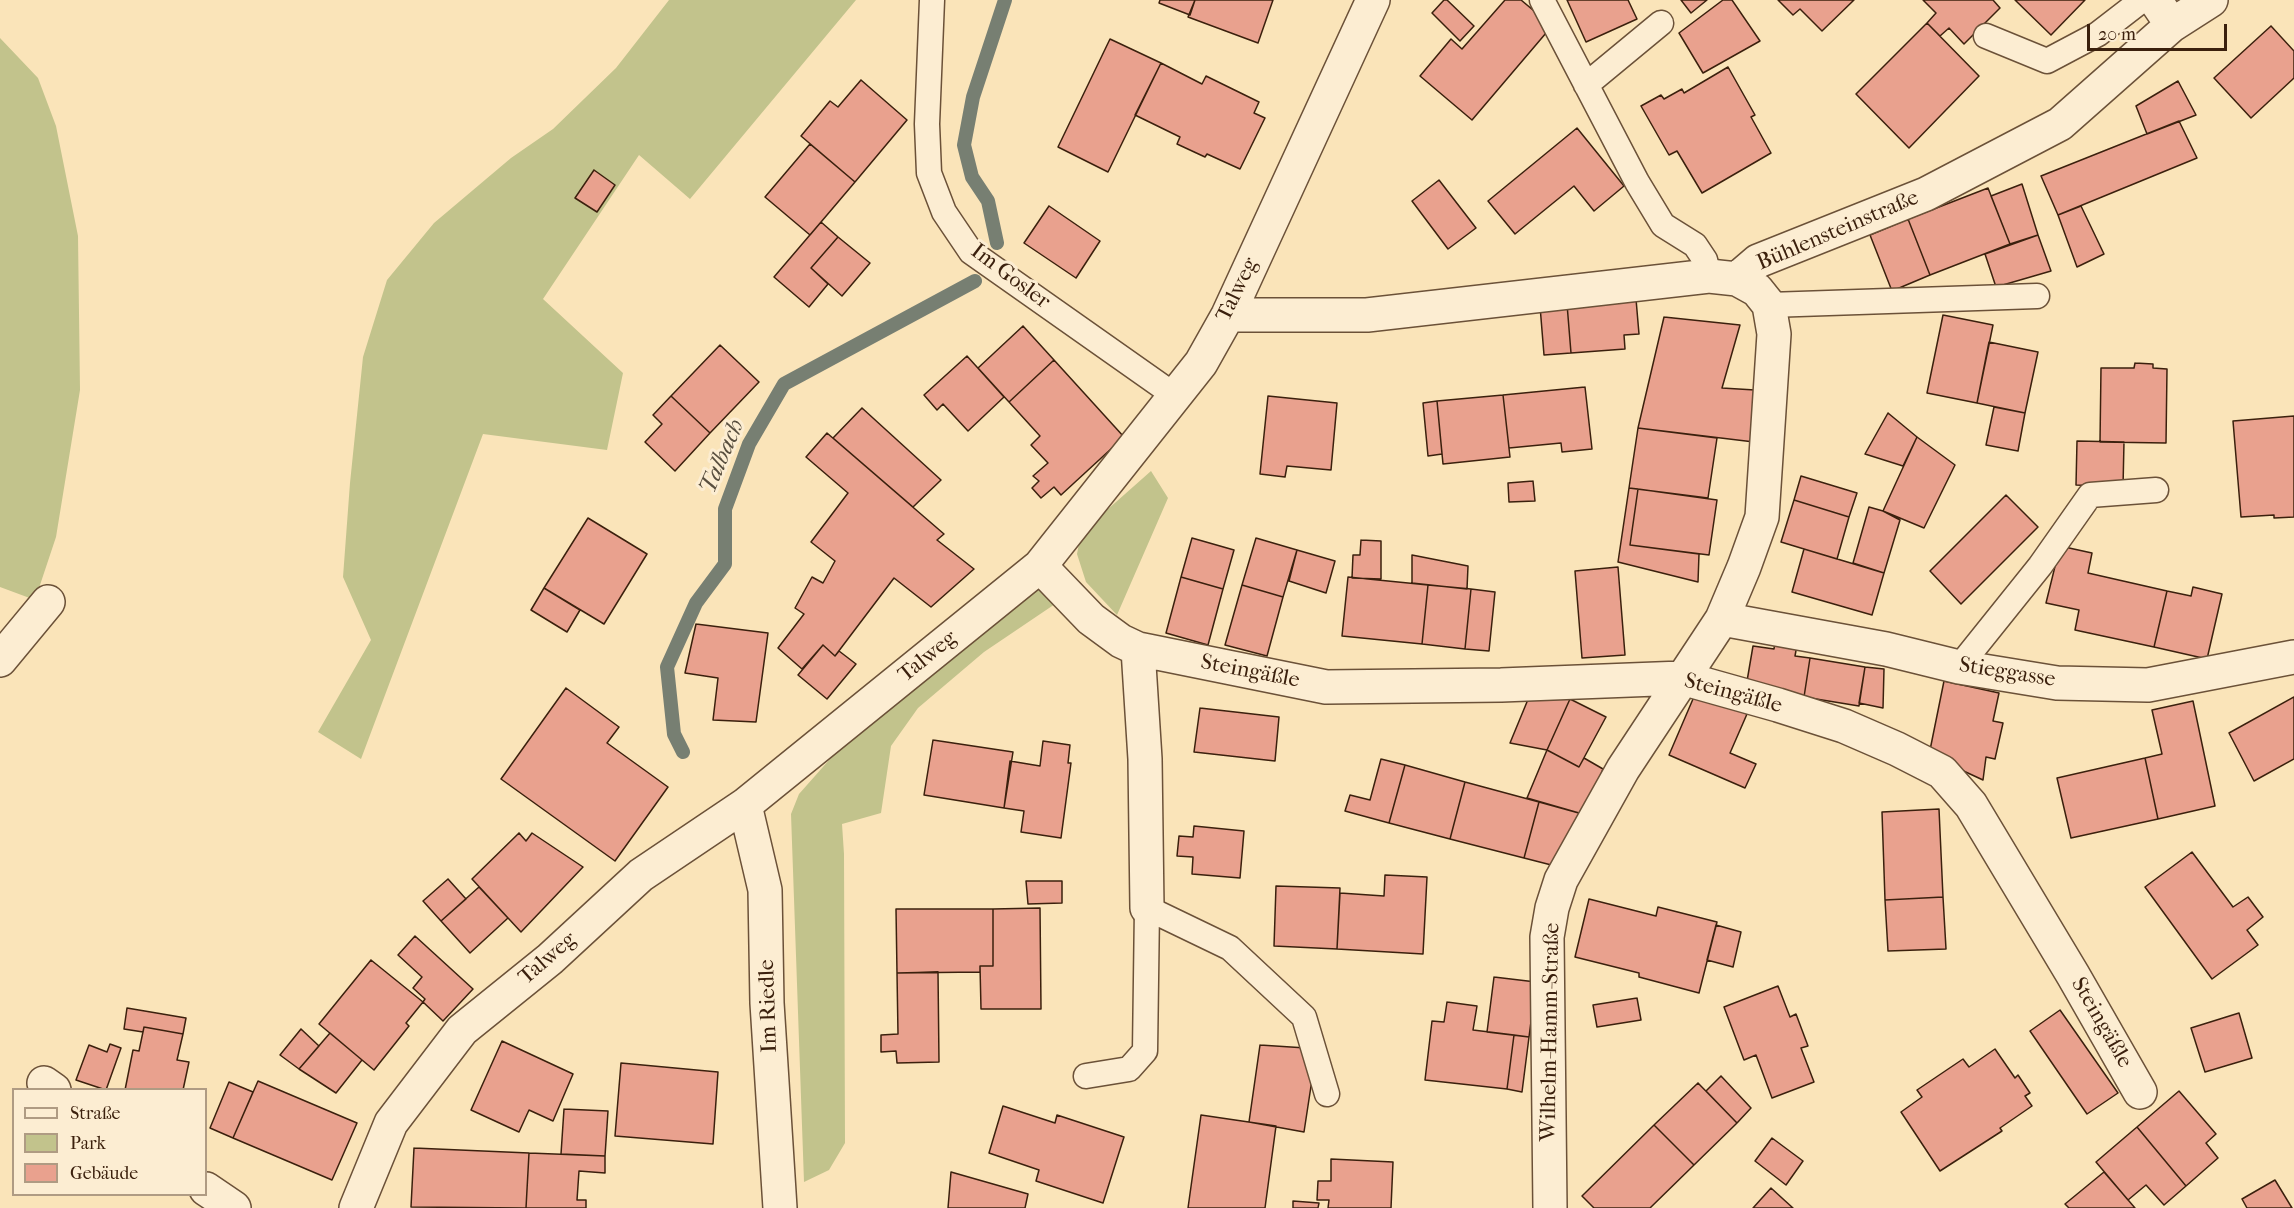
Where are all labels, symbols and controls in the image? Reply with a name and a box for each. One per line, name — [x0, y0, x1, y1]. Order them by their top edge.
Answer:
scale bar — [2090, 12, 2230, 50]
text: 20 m — [2098, 24, 2136, 45]
street label: Bühlensteinstraße — [1753, 185, 1923, 277]
street label: Im Gosler — [965, 239, 1055, 315]
street label: Talweg — [1211, 254, 1265, 326]
water label: Talbach — [694, 415, 752, 499]
street label: Talweg — [893, 625, 963, 689]
street label: Steingäßle — [1198, 649, 1302, 695]
street label: Stieggasse — [1957, 652, 2057, 694]
street label: Steingäßle — [1681, 668, 1785, 720]
street label: Wilhelm-Hamm-Straße — [1536, 922, 1566, 1142]
street label: Talweg — [514, 927, 582, 991]
street label: Im Riedle — [754, 959, 784, 1053]
street label: Steingäßle — [2065, 973, 2137, 1073]
legend — [12, 1088, 207, 1196]
text: Straße — [70, 1103, 120, 1124]
text: Park — [70, 1133, 106, 1154]
text: Gebäude — [70, 1163, 138, 1184]

